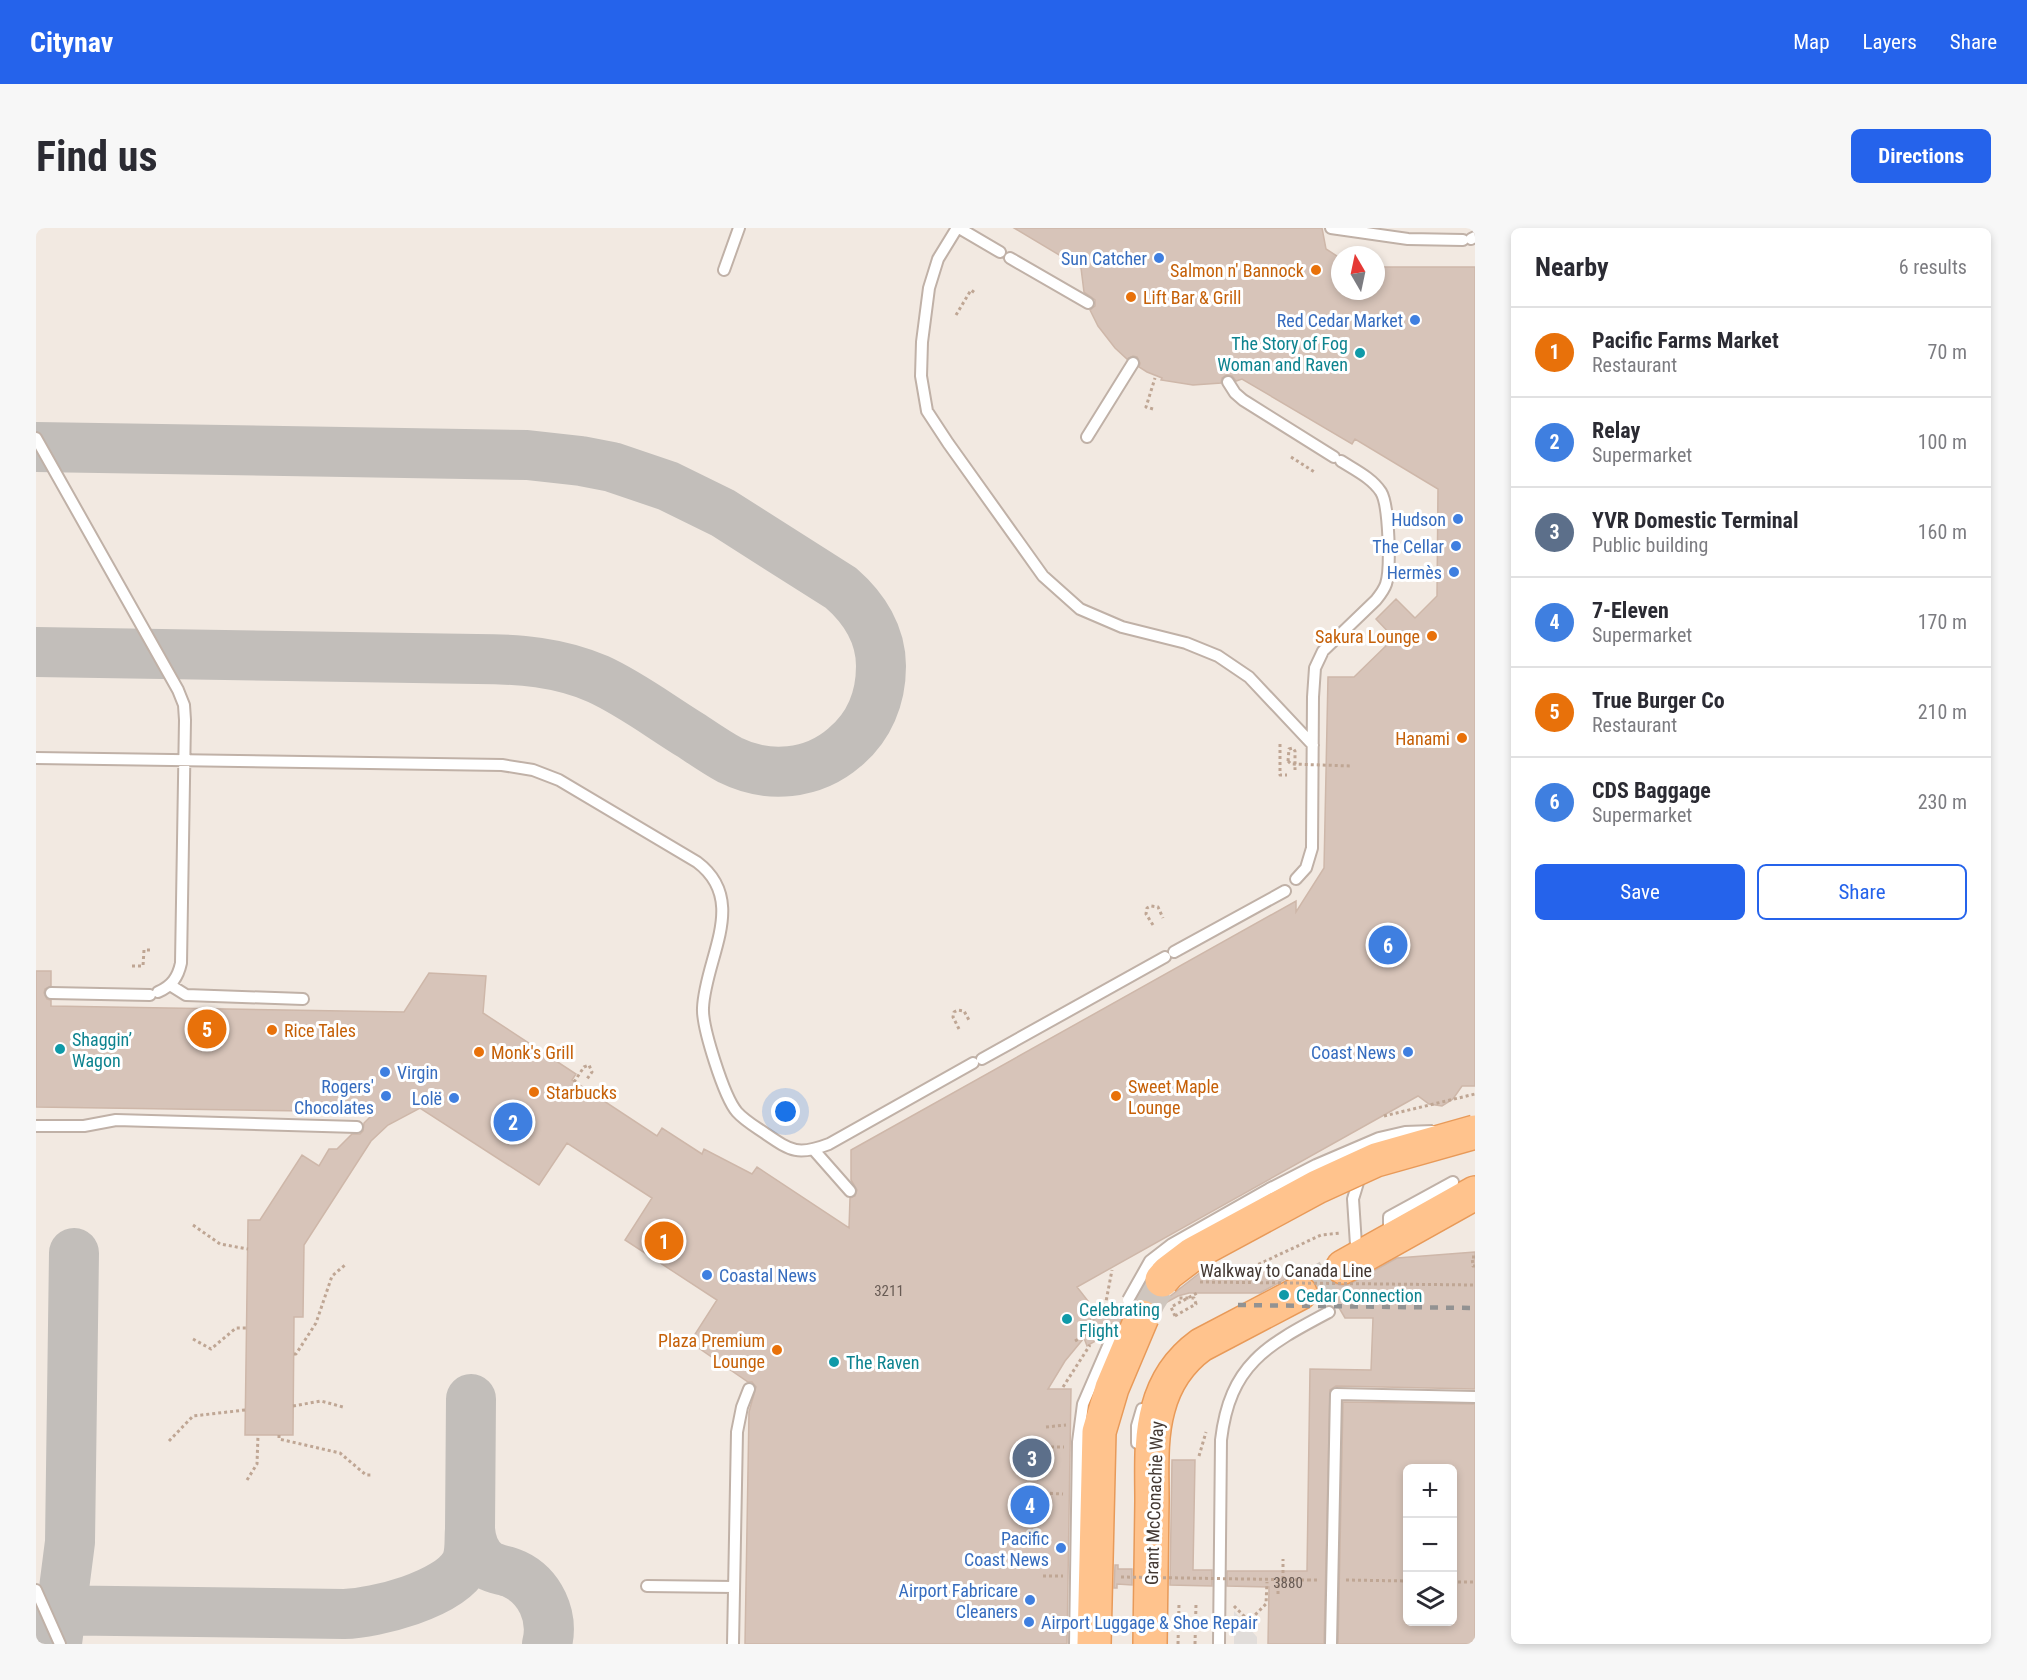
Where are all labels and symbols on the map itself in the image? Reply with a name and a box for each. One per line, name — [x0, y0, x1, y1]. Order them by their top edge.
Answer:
north arrow — [1331, 246, 1385, 300]
place label: Sun Catcher — [1061, 248, 1148, 269]
marker: Sun Catcher — [1152, 251, 1166, 265]
place label: Salmon n' Bannock — [1170, 260, 1304, 281]
marker: Salmon n' Bannock — [1309, 263, 1323, 277]
place label: Lift Bar & Grill — [1143, 287, 1241, 308]
marker: Lift Bar & Grill — [1124, 290, 1138, 304]
place label: Red Cedar Market — [1277, 310, 1403, 331]
marker: Red Cedar Market — [1408, 313, 1422, 327]
place label: The Story of Fog Woman and Raven — [1217, 333, 1348, 375]
marker: The Story of Fog Woman and Raven — [1353, 346, 1367, 360]
place label: Hudson — [1391, 509, 1446, 530]
marker: Hudson — [1451, 512, 1465, 526]
place label: The Cellar — [1372, 536, 1445, 557]
marker: The Cellar — [1449, 539, 1463, 553]
place label: Hermès — [1387, 562, 1442, 583]
marker: Hermès — [1447, 565, 1461, 579]
place label: Sakura Lounge — [1315, 626, 1420, 647]
marker: Sakura Lounge — [1425, 629, 1439, 643]
place label: Hanami — [1395, 728, 1450, 749]
marker: Hanami — [1455, 731, 1469, 745]
pin: 6 — [1368, 922, 1408, 968]
pin: 5 — [188, 1006, 226, 1052]
place label: Rice Tales — [284, 1020, 356, 1041]
marker: Rice Tales — [265, 1023, 279, 1037]
place label: Shaggin’ Wagon — [72, 1029, 132, 1071]
marker: Shaggin’ Wagon — [53, 1042, 67, 1056]
place label: Monk's Grill — [491, 1042, 574, 1063]
place label: Coast News — [1311, 1042, 1396, 1063]
marker: Monk's Grill — [472, 1045, 486, 1059]
marker: Coast News — [1401, 1045, 1415, 1059]
place label: Virgin — [397, 1062, 438, 1083]
marker: Virgin — [378, 1065, 392, 1079]
place label: Rogers' Chocolates — [294, 1076, 374, 1118]
place label: Sweet Maple Lounge — [1128, 1076, 1219, 1118]
place label: Starbucks — [546, 1082, 617, 1103]
marker: Starbucks — [527, 1085, 541, 1099]
place label: Lolë — [412, 1088, 442, 1109]
marker: Rogers' Chocolates — [379, 1089, 393, 1103]
marker: Sweet Maple Lounge — [1109, 1089, 1123, 1103]
marker: Lolë — [447, 1091, 461, 1105]
your location — [771, 1097, 800, 1126]
pin: 2 — [494, 1100, 532, 1144]
pin: 1 — [644, 1218, 684, 1264]
street label: Walkway to Canada Line — [1200, 1260, 1372, 1281]
place label: Coastal News — [719, 1265, 817, 1286]
marker: Coastal News — [700, 1268, 714, 1282]
house number: 3211 — [874, 1282, 904, 1300]
place label: Cedar Connection — [1296, 1285, 1422, 1306]
marker: Cedar Connection — [1277, 1288, 1291, 1302]
place label: Celebrating Flight — [1079, 1299, 1160, 1341]
marker: Celebrating Flight — [1060, 1312, 1074, 1326]
place label: Plaza Premium Lounge — [658, 1330, 765, 1372]
marker: Plaza Premium Lounge — [770, 1343, 784, 1357]
place label: The Raven — [846, 1352, 919, 1373]
marker: The Raven — [827, 1355, 841, 1369]
street label: Grant McConachie Way — [1141, 1420, 1167, 1585]
pin: 3 — [1012, 1436, 1052, 1480]
pin: 4 — [1010, 1482, 1050, 1528]
place label: Pacific Coast News — [964, 1528, 1049, 1570]
marker: Pacific Coast News — [1054, 1541, 1068, 1555]
house number: 3880 — [1273, 1574, 1303, 1592]
place label: Airport Fabricare Cleaners — [899, 1580, 1018, 1622]
marker: Airport Fabricare Cleaners — [1023, 1593, 1037, 1607]
place label: Airport Luggage & Shoe Repair — [1041, 1612, 1258, 1633]
marker: Airport Luggage & Shoe Repair — [1022, 1615, 1036, 1629]

